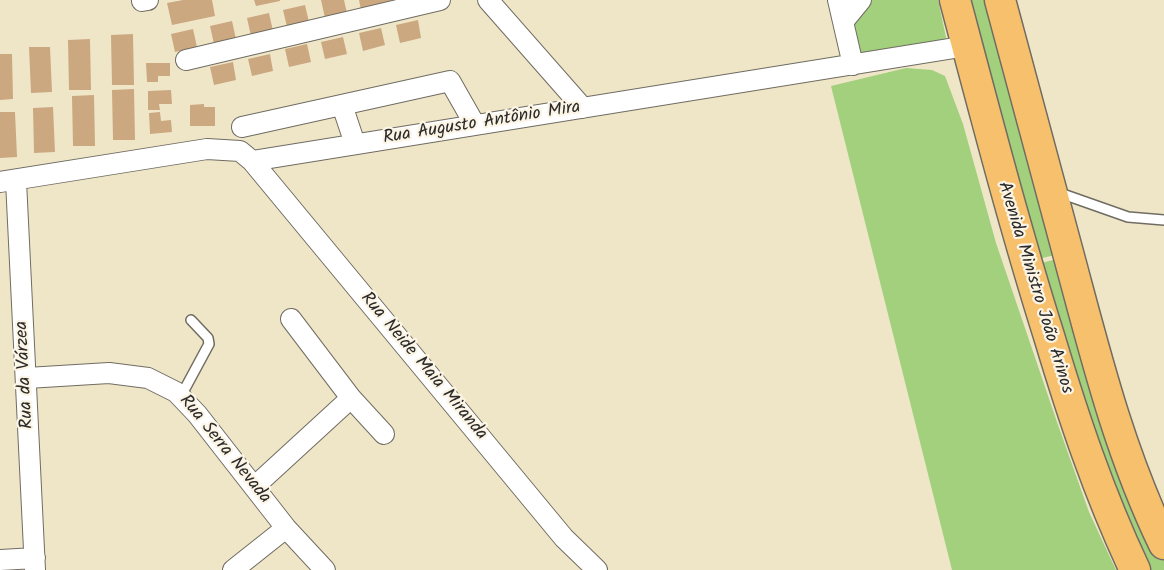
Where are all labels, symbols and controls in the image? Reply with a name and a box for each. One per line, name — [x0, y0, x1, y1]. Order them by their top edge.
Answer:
street label: Rua Augusto Antônio Mira — [382, 98, 582, 150]
street label: Avenida Ministro João Arinos — [991, 179, 1077, 397]
street label: Rua Neide Maia Miranda — [355, 289, 491, 445]
street label: Rua da Várzea — [12, 321, 40, 429]
street label: Rua Serra Nevada — [174, 391, 274, 509]

